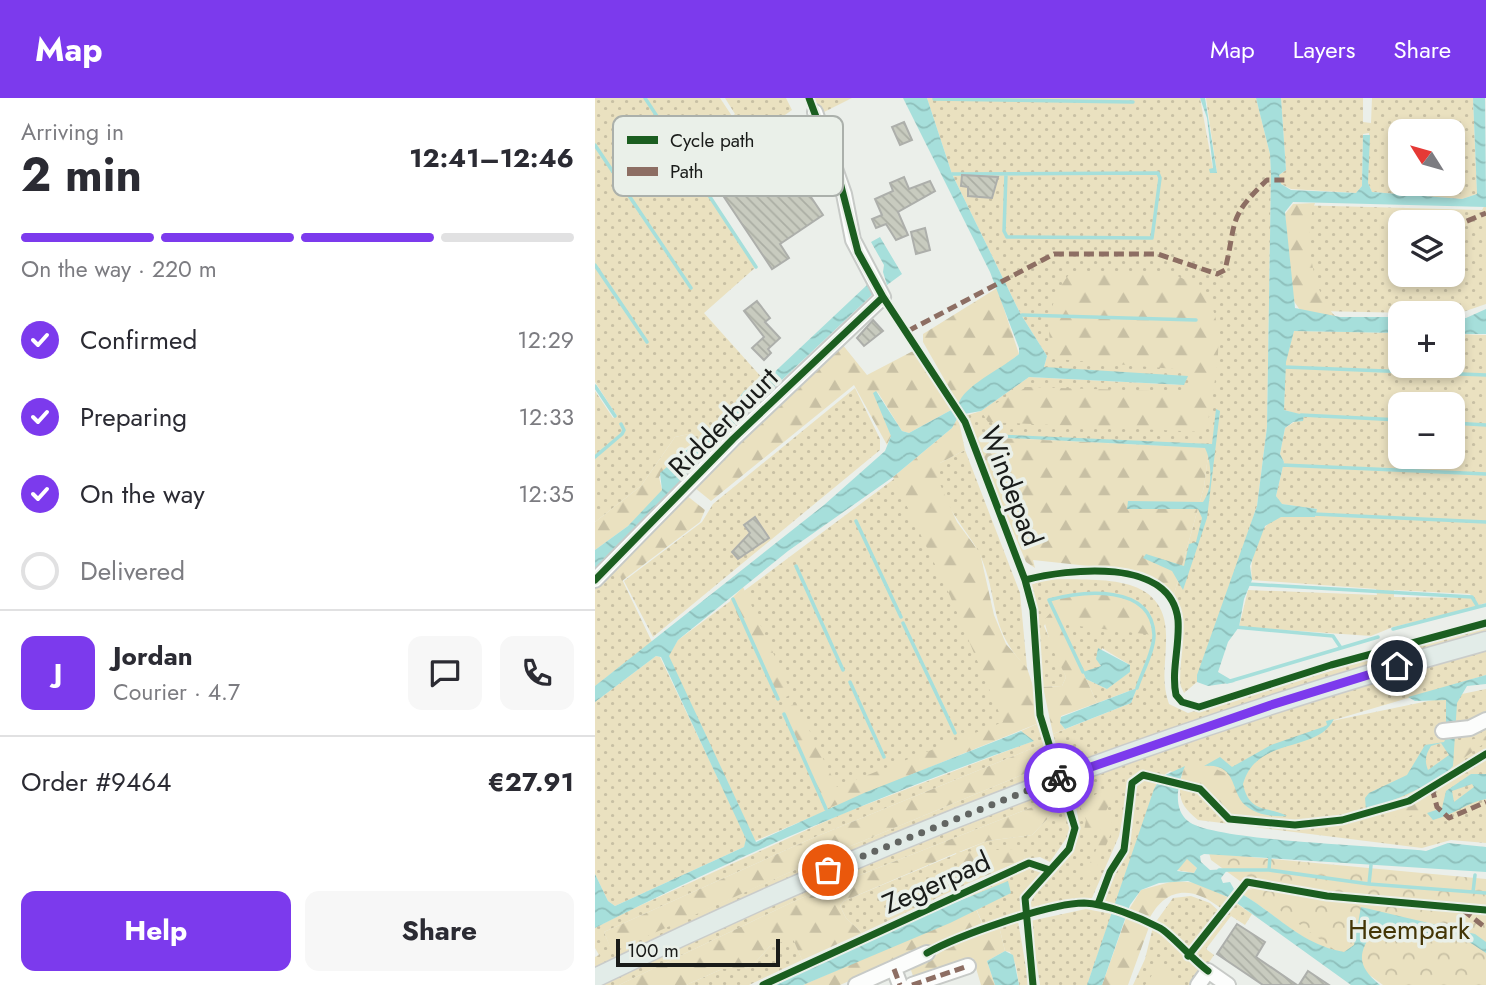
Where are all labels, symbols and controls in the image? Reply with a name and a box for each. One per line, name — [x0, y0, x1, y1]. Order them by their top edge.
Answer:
text: Map — [35, 26, 103, 73]
text: Map — [1210, 32, 1255, 67]
text: Layers — [1293, 32, 1355, 67]
text: Share — [1393, 32, 1451, 67]
text: Arriving in — [21, 115, 124, 149]
legend — [613, 116, 843, 196]
north arrow — [1388, 119, 1465, 196]
map controls — [1388, 119, 1465, 469]
text: Cycle path — [670, 127, 755, 154]
text: 12:41–12:46 — [409, 139, 574, 177]
text: 2 min — [21, 142, 142, 208]
text: Path — [670, 158, 704, 185]
button: layers — [1388, 210, 1465, 287]
text: On the way · 220 m — [21, 252, 217, 286]
button: + — [1388, 301, 1465, 378]
icon: check — [21, 321, 59, 359]
text: Confirmed — [80, 321, 197, 359]
text: 12:29 — [517, 323, 574, 357]
street label: Ridderbuurt — [659, 358, 788, 487]
button: − — [1388, 392, 1465, 469]
icon: check — [21, 398, 59, 436]
text: Preparing — [80, 398, 187, 436]
text: 12:33 — [519, 400, 574, 434]
street label: Windepad — [970, 420, 1053, 552]
icon: check — [21, 475, 59, 513]
text: On the way — [80, 475, 205, 513]
text: 12:35 — [518, 477, 574, 511]
text: Delivered — [80, 552, 185, 590]
button: chat — [408, 636, 482, 710]
button: phone — [500, 636, 574, 710]
pin — [1367, 636, 1427, 696]
text: Jordan — [113, 637, 193, 675]
icon: home — [1378, 647, 1416, 685]
text: J — [54, 654, 62, 692]
text: Courier · 4.7 — [113, 675, 240, 709]
courier — [1024, 743, 1094, 813]
icon: bike — [1040, 759, 1078, 797]
text: Order #9464 — [21, 763, 171, 801]
text: €27.91 — [488, 763, 574, 801]
pin — [798, 840, 858, 900]
street label: Zegerpad — [876, 841, 997, 924]
icon: bag — [809, 851, 847, 889]
button: Help — [21, 891, 291, 971]
button: Share — [305, 891, 574, 971]
park label: Heempark — [1348, 909, 1471, 950]
scale bar — [616, 936, 781, 968]
text: 100 m — [627, 937, 679, 964]

